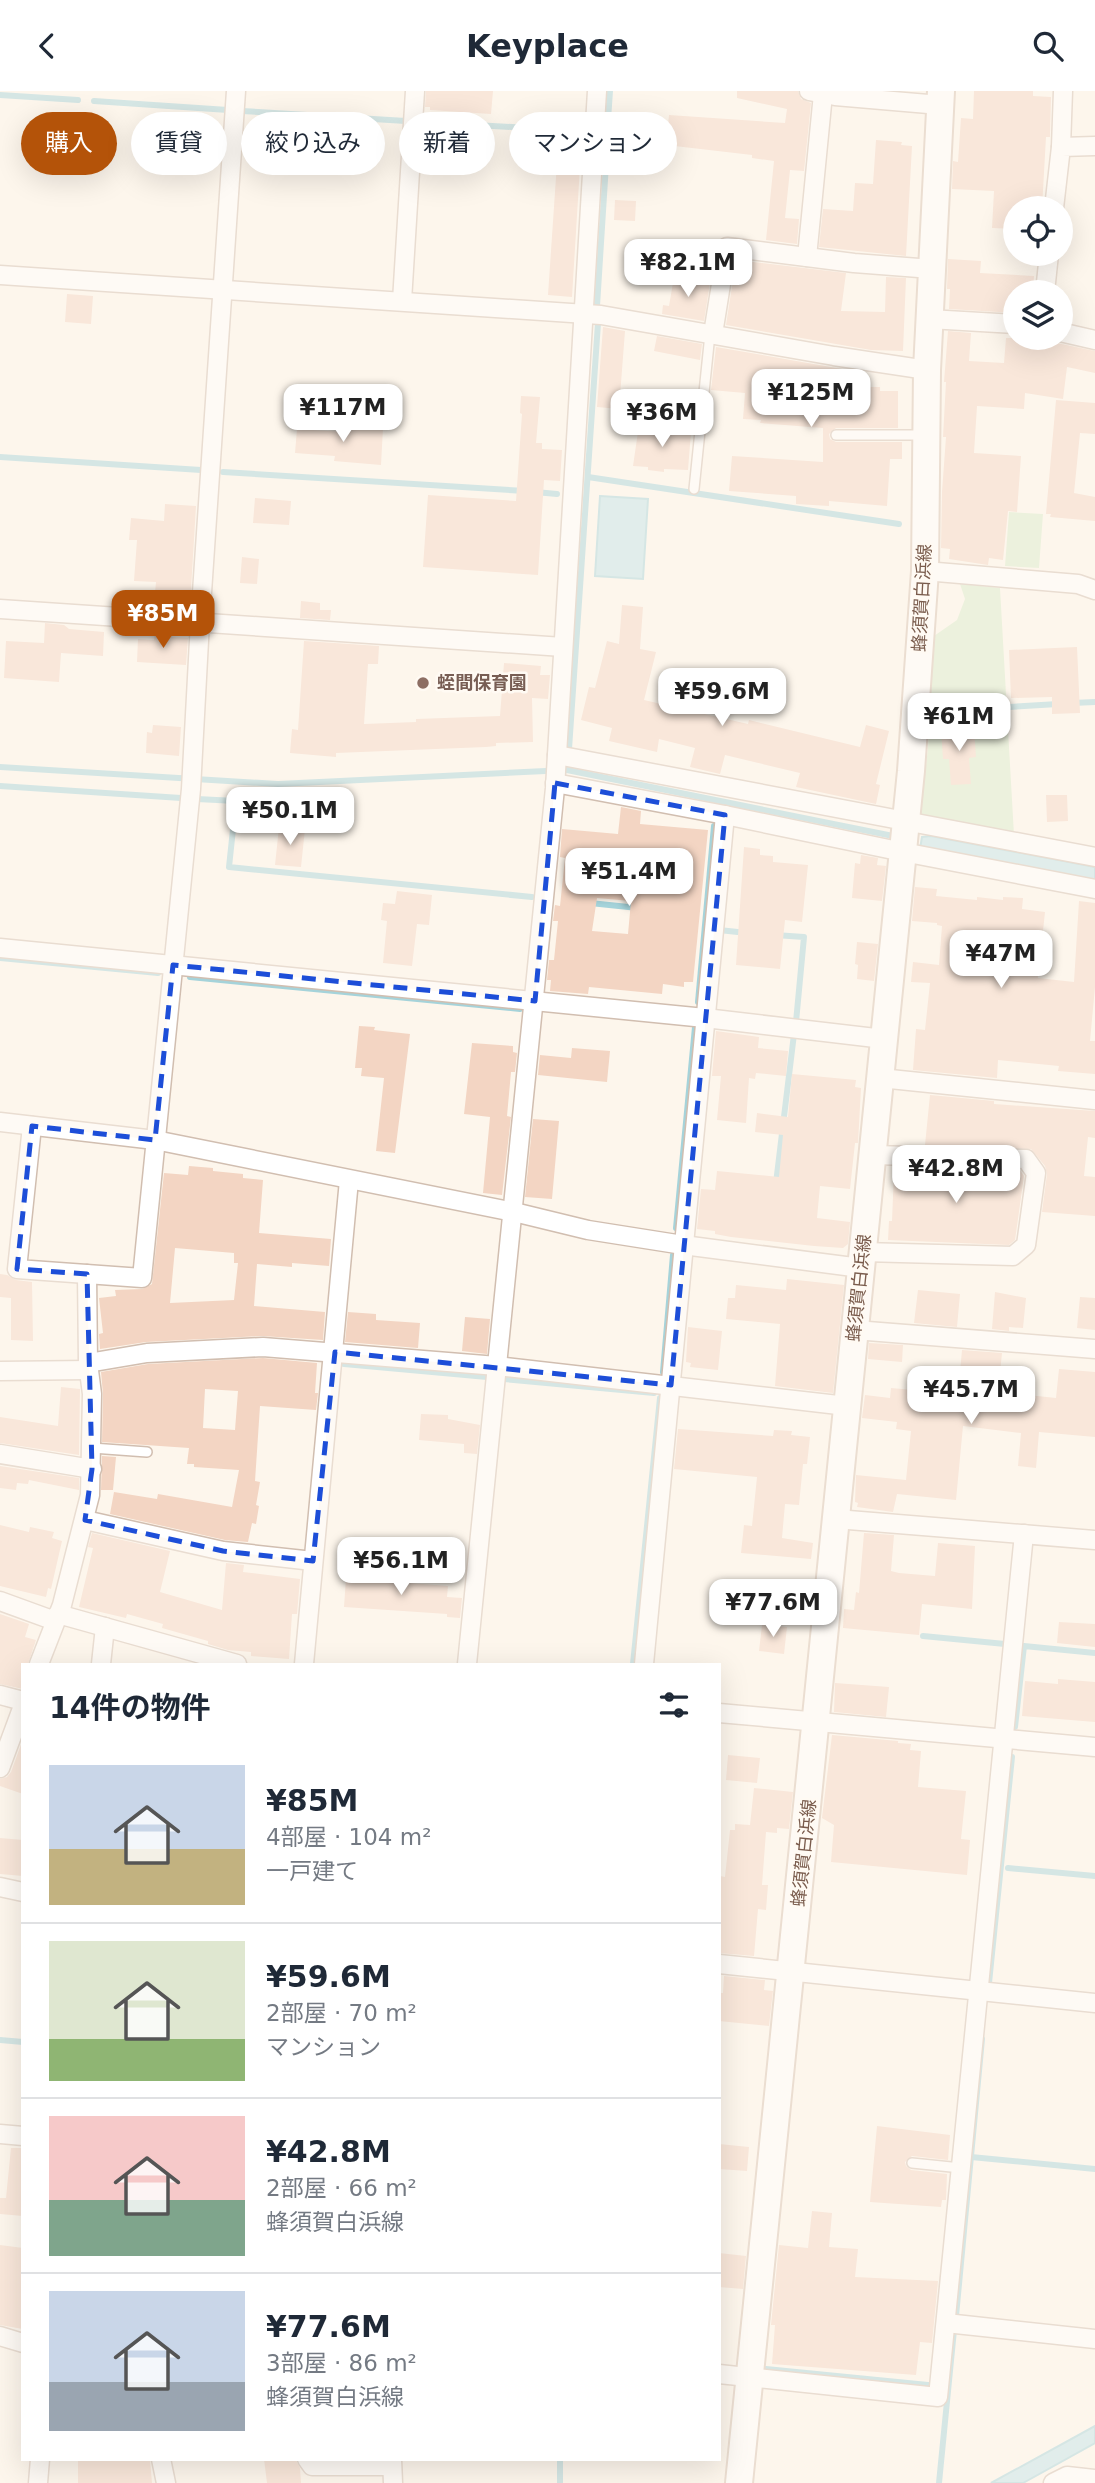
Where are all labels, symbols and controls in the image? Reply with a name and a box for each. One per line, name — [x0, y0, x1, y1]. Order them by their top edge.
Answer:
icon: back — [28, 27, 66, 65]
text: Keyplace — [466, 27, 629, 65]
icon: search — [1029, 27, 1067, 65]
chip: 購入 — [21, 112, 117, 175]
chip: 賃貸 — [131, 112, 227, 175]
chip: 絞り込み — [241, 112, 385, 175]
chip: 新着 — [399, 112, 495, 175]
chip: マンション — [509, 112, 677, 175]
map controls — [1003, 196, 1073, 350]
button: locate — [1003, 196, 1073, 266]
pin: ¥82.1M — [631, 239, 745, 299]
text: ¥82.1M — [640, 249, 736, 275]
button: layers — [1003, 280, 1073, 350]
pin: ¥125M — [762, 369, 860, 429]
text: ¥125M — [768, 379, 854, 405]
pin: ¥117M — [294, 385, 392, 444]
pin: ¥36M — [621, 389, 703, 449]
text: ¥117M — [300, 394, 386, 420]
text: ¥36M — [627, 399, 697, 425]
street label: 蜂須賀白浜線 — [908, 543, 935, 652]
pin: ¥85M — [122, 591, 204, 650]
text: ¥85M — [128, 600, 198, 626]
pin: ¥59.6M — [665, 669, 779, 728]
place label: 蛭間保育園 — [437, 672, 527, 693]
marker: 蛭間保育園 — [415, 675, 431, 691]
text: ¥59.6M — [674, 678, 770, 704]
pin: ¥61M — [918, 693, 1000, 753]
text: ¥61M — [924, 703, 994, 729]
pin: ¥50.1M — [233, 787, 347, 847]
text: ¥50.1M — [242, 797, 338, 823]
pin: ¥51.4M — [572, 849, 686, 908]
text: ¥51.4M — [581, 858, 677, 884]
pin: ¥47M — [960, 930, 1042, 990]
text: ¥47M — [966, 940, 1036, 966]
pin: ¥42.8M — [899, 1145, 1013, 1205]
text: ¥42.8M — [908, 1155, 1004, 1181]
street label: 蜂須賀白浜線 — [842, 1233, 875, 1343]
pin: ¥45.7M — [914, 1367, 1028, 1426]
text: ¥45.7M — [923, 1376, 1019, 1402]
pin: ¥56.1M — [344, 1537, 458, 1597]
text: ¥56.1M — [353, 1547, 449, 1573]
pin: ¥77.6M — [716, 1579, 830, 1639]
text: ¥77.6M — [725, 1589, 821, 1615]
icon: filters — [655, 1686, 693, 1724]
text: 14件の物件 — [49, 1690, 211, 1725]
text: ¥85M — [266, 1783, 358, 1818]
icon: home — [105, 1793, 189, 1877]
street label: 蜂須賀白浜線 — [787, 1798, 820, 1908]
text: 4部屋 · 104 m² — [266, 1824, 431, 1850]
text: 一戸建て — [266, 1858, 358, 1884]
text: ¥59.6M — [266, 1959, 391, 1994]
icon: home — [105, 1969, 189, 2053]
text: 2部屋 · 70 m² — [266, 2000, 417, 2026]
text: マンション — [266, 2034, 381, 2060]
text: ¥42.8M — [266, 2134, 391, 2169]
icon: home — [105, 2144, 189, 2228]
text: 2部屋 · 66 m² — [266, 2175, 417, 2201]
text: 蜂須賀白浜線 — [266, 2209, 404, 2235]
text: ¥77.6M — [266, 2309, 391, 2344]
icon: home — [105, 2319, 189, 2403]
text: 3部屋 · 86 m² — [266, 2350, 417, 2376]
text: 蜂須賀白浜線 — [266, 2384, 404, 2410]

